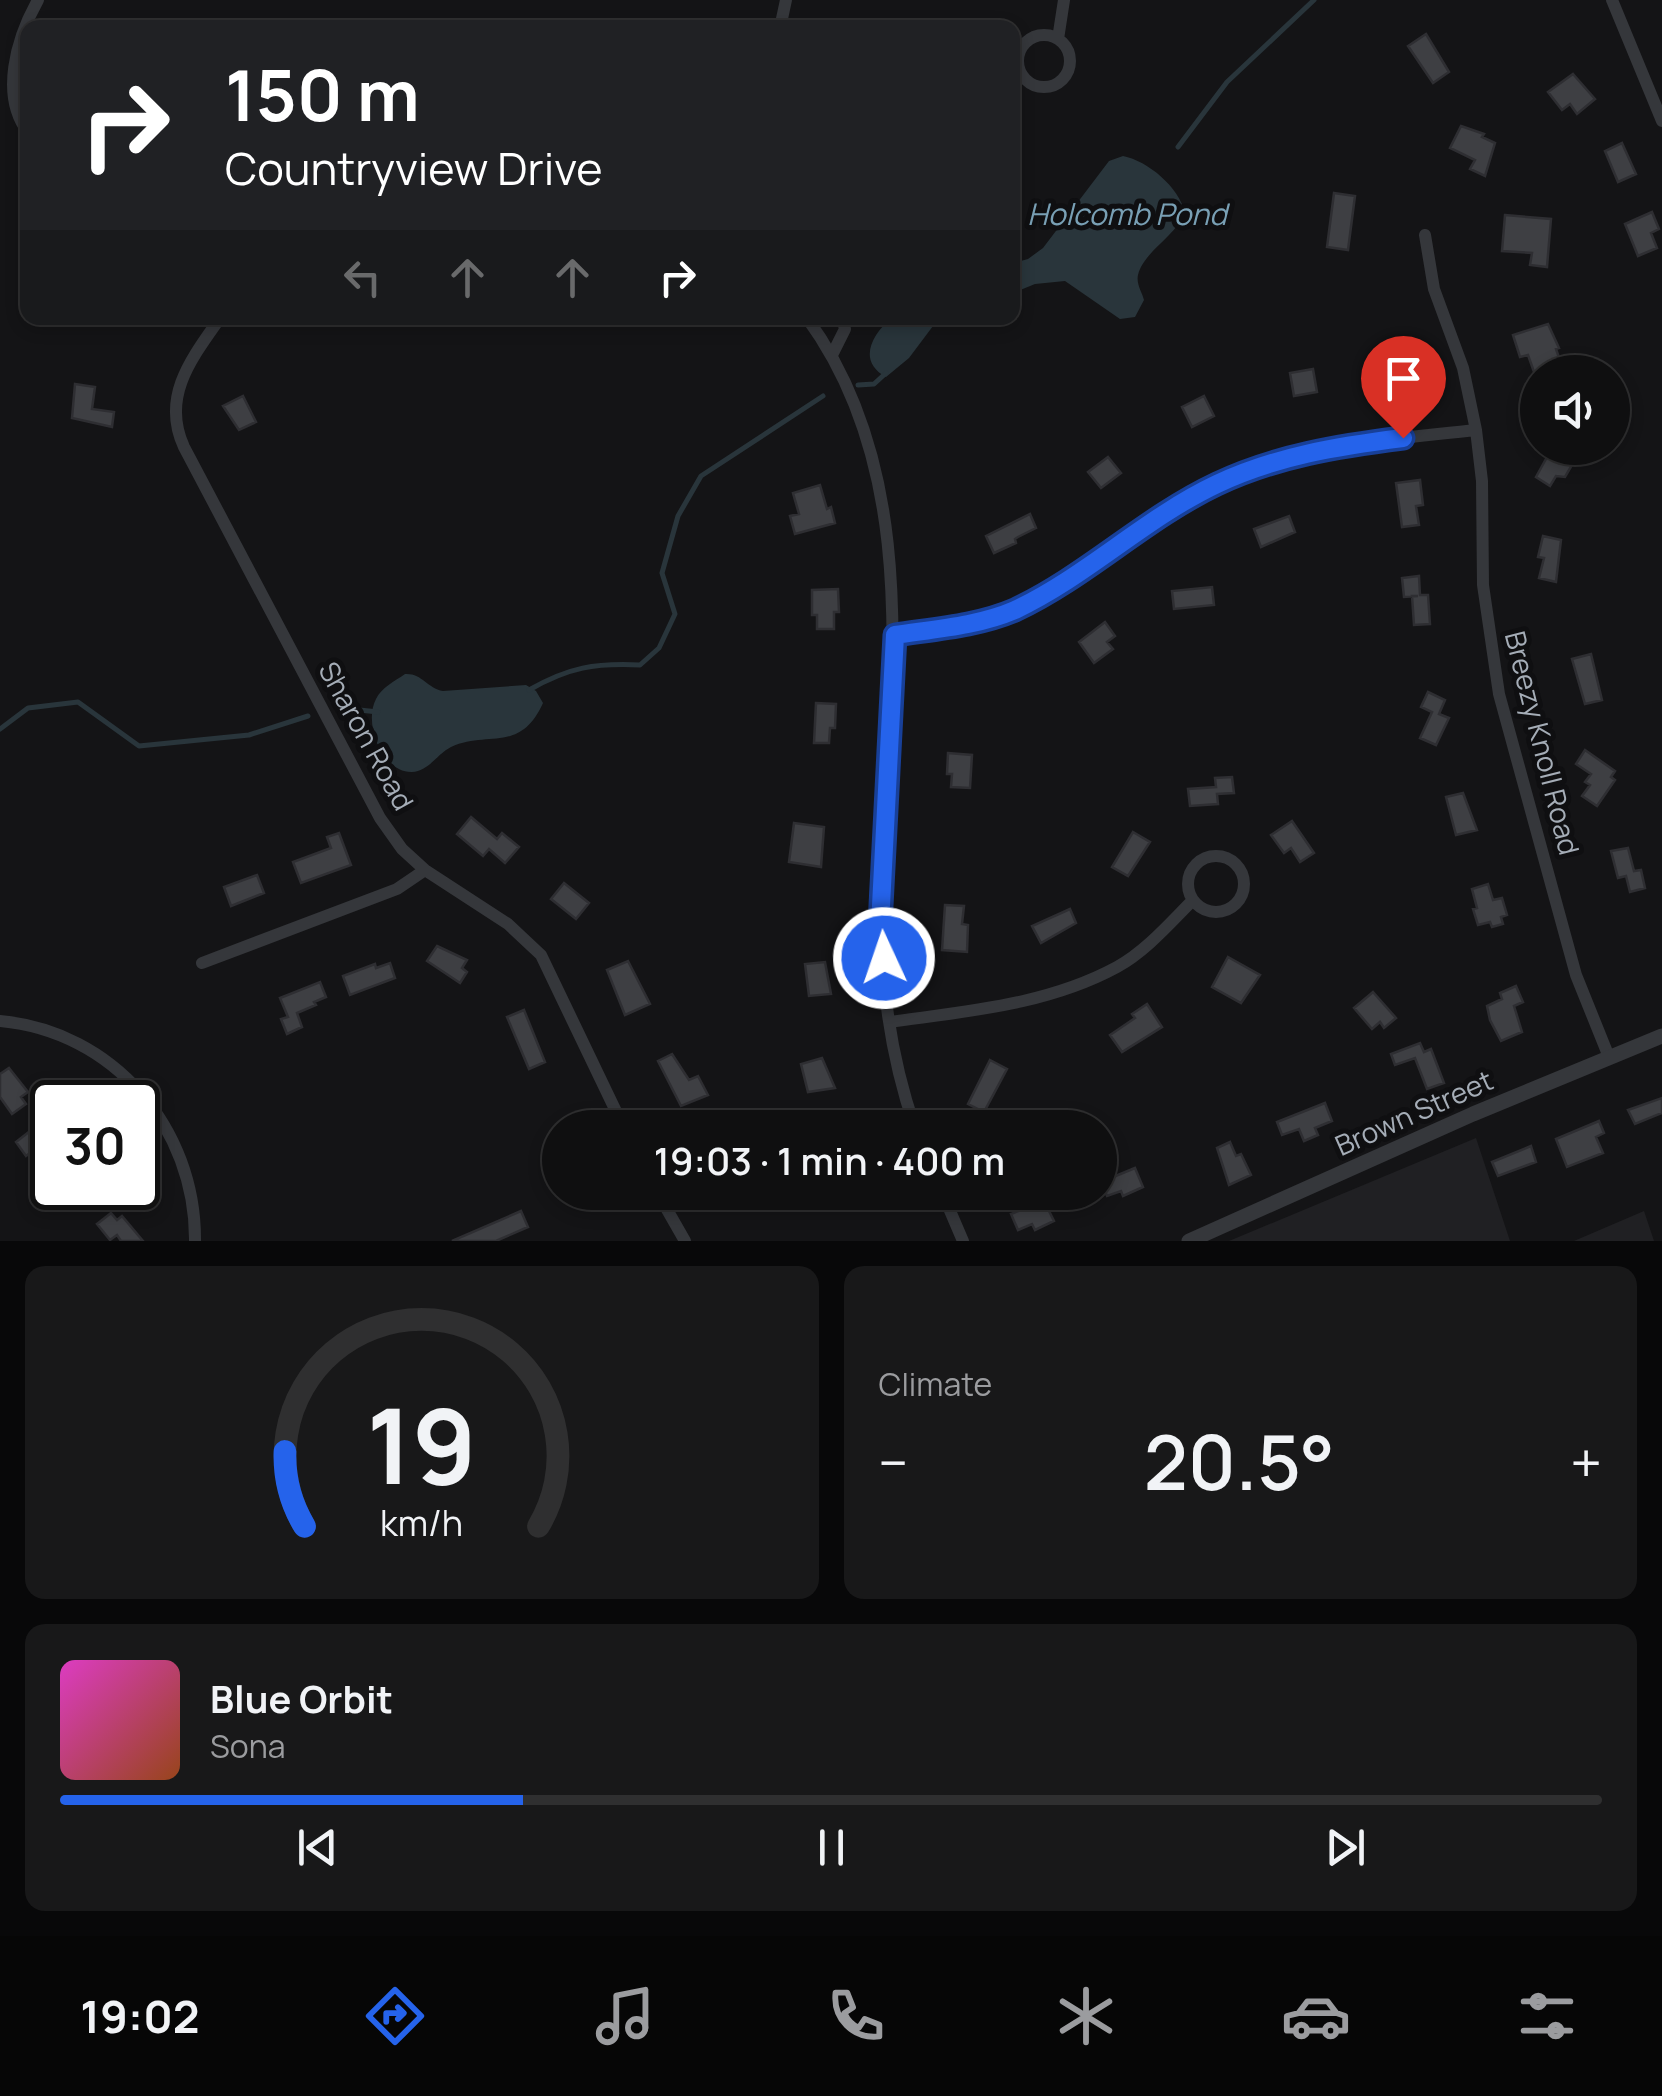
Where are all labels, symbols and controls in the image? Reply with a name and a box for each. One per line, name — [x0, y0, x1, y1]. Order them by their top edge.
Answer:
text: 150 m — [225, 46, 420, 142]
icon: right — [60, 60, 190, 190]
text: Countryview Drive — [225, 137, 602, 199]
water label: Holcomb Pond — [1027, 193, 1231, 234]
icon: left — [335, 250, 390, 305]
icon: ahead — [440, 250, 495, 305]
icon: ahead — [545, 250, 600, 305]
icon: right — [650, 250, 705, 305]
pin — [1361, 336, 1446, 439]
icon: arrive — [1376, 351, 1431, 406]
map controls — [1520, 355, 1630, 465]
button: sound — [1520, 355, 1630, 465]
street label: Breezy Knoll Road — [1497, 627, 1589, 859]
street label: Sharon Road — [310, 654, 423, 817]
position arrow — [832, 906, 936, 1010]
street label: Brown Street — [1329, 1060, 1498, 1164]
speed limit sign: 30 — [30, 1080, 160, 1210]
text: 19:03 · 1 min · 400 m — [654, 1134, 1005, 1186]
text: Climate — [879, 1362, 992, 1406]
text: 19 — [367, 1373, 477, 1515]
text: 20.5° — [1144, 1410, 1335, 1513]
text: − — [879, 1424, 908, 1500]
text: + — [1570, 1424, 1602, 1500]
text: km/h — [380, 1498, 463, 1547]
text: Blue Orbit — [210, 1672, 393, 1724]
text: Sona — [210, 1724, 285, 1768]
icon: previous — [290, 1820, 345, 1875]
icon: pause — [804, 1820, 859, 1875]
icon: next — [1318, 1820, 1373, 1875]
icon: directions — [360, 1981, 430, 2051]
icon: music — [590, 1981, 660, 2051]
icon: phone — [821, 1981, 891, 2051]
icon: climate — [1051, 1981, 1121, 2051]
icon: car — [1281, 1981, 1351, 2051]
icon: filters — [1512, 1981, 1582, 2051]
text: 19:02 — [80, 1985, 200, 2047]

